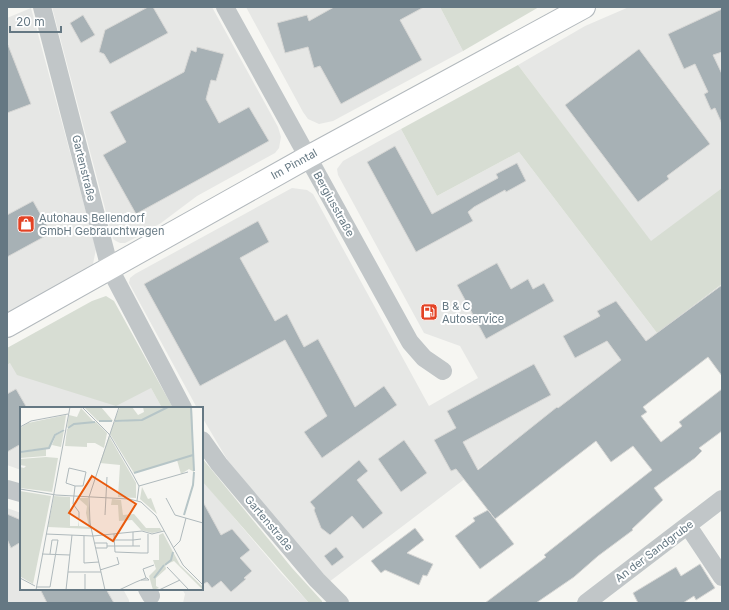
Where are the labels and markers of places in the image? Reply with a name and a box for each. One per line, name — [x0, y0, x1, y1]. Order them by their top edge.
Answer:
place label: Autohaus Bellendorf GmbH Gebrauchtwagen — [39, 211, 164, 238]
shop icon: Autohaus Bellendorf GmbH Gebrauchtwagen — [16, 214, 36, 234]
place label: B & C Autoservice — [442, 299, 504, 326]
fuel station icon: B & C Autoservice — [419, 302, 439, 322]

